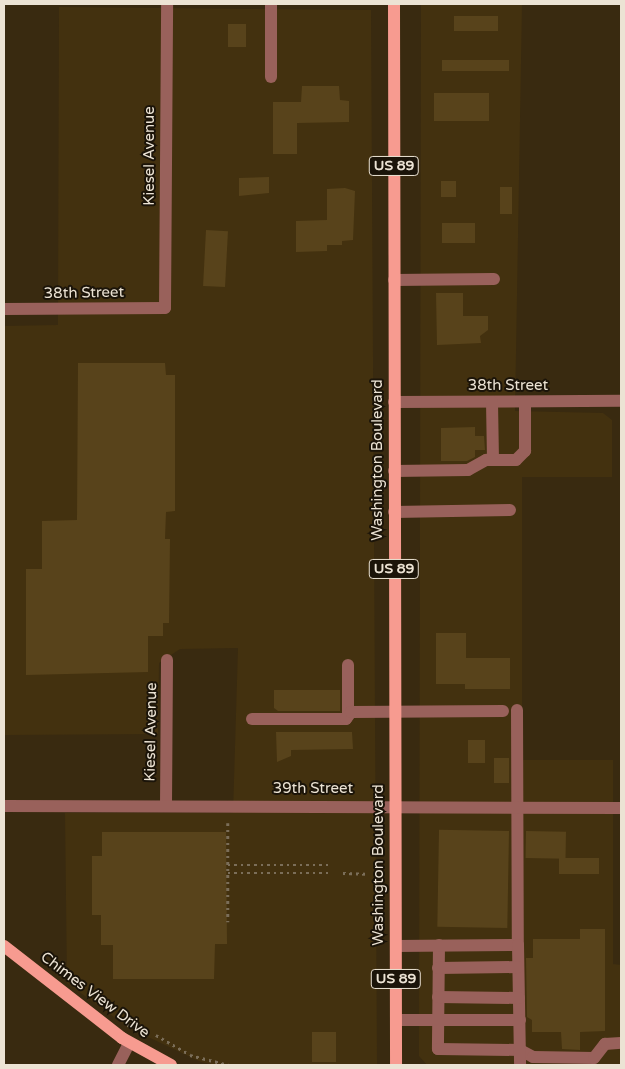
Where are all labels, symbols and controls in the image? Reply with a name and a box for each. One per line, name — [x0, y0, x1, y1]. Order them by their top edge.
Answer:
street label: Kiesel Avenue — [141, 106, 159, 206]
road number: US 89 — [368, 154, 420, 178]
street label: 38th Street — [44, 283, 124, 303]
street label: 38th Street — [468, 377, 548, 395]
street label: Washington Boulevard — [369, 379, 387, 541]
road number: US 89 — [368, 558, 420, 580]
street label: Kiesel Avenue — [141, 682, 161, 782]
street label: 39th Street — [273, 780, 353, 798]
street label: Washington Boulevard — [370, 784, 388, 946]
street label: Chimes View Drive — [37, 948, 153, 1042]
road number: US 89 — [370, 968, 422, 991]

